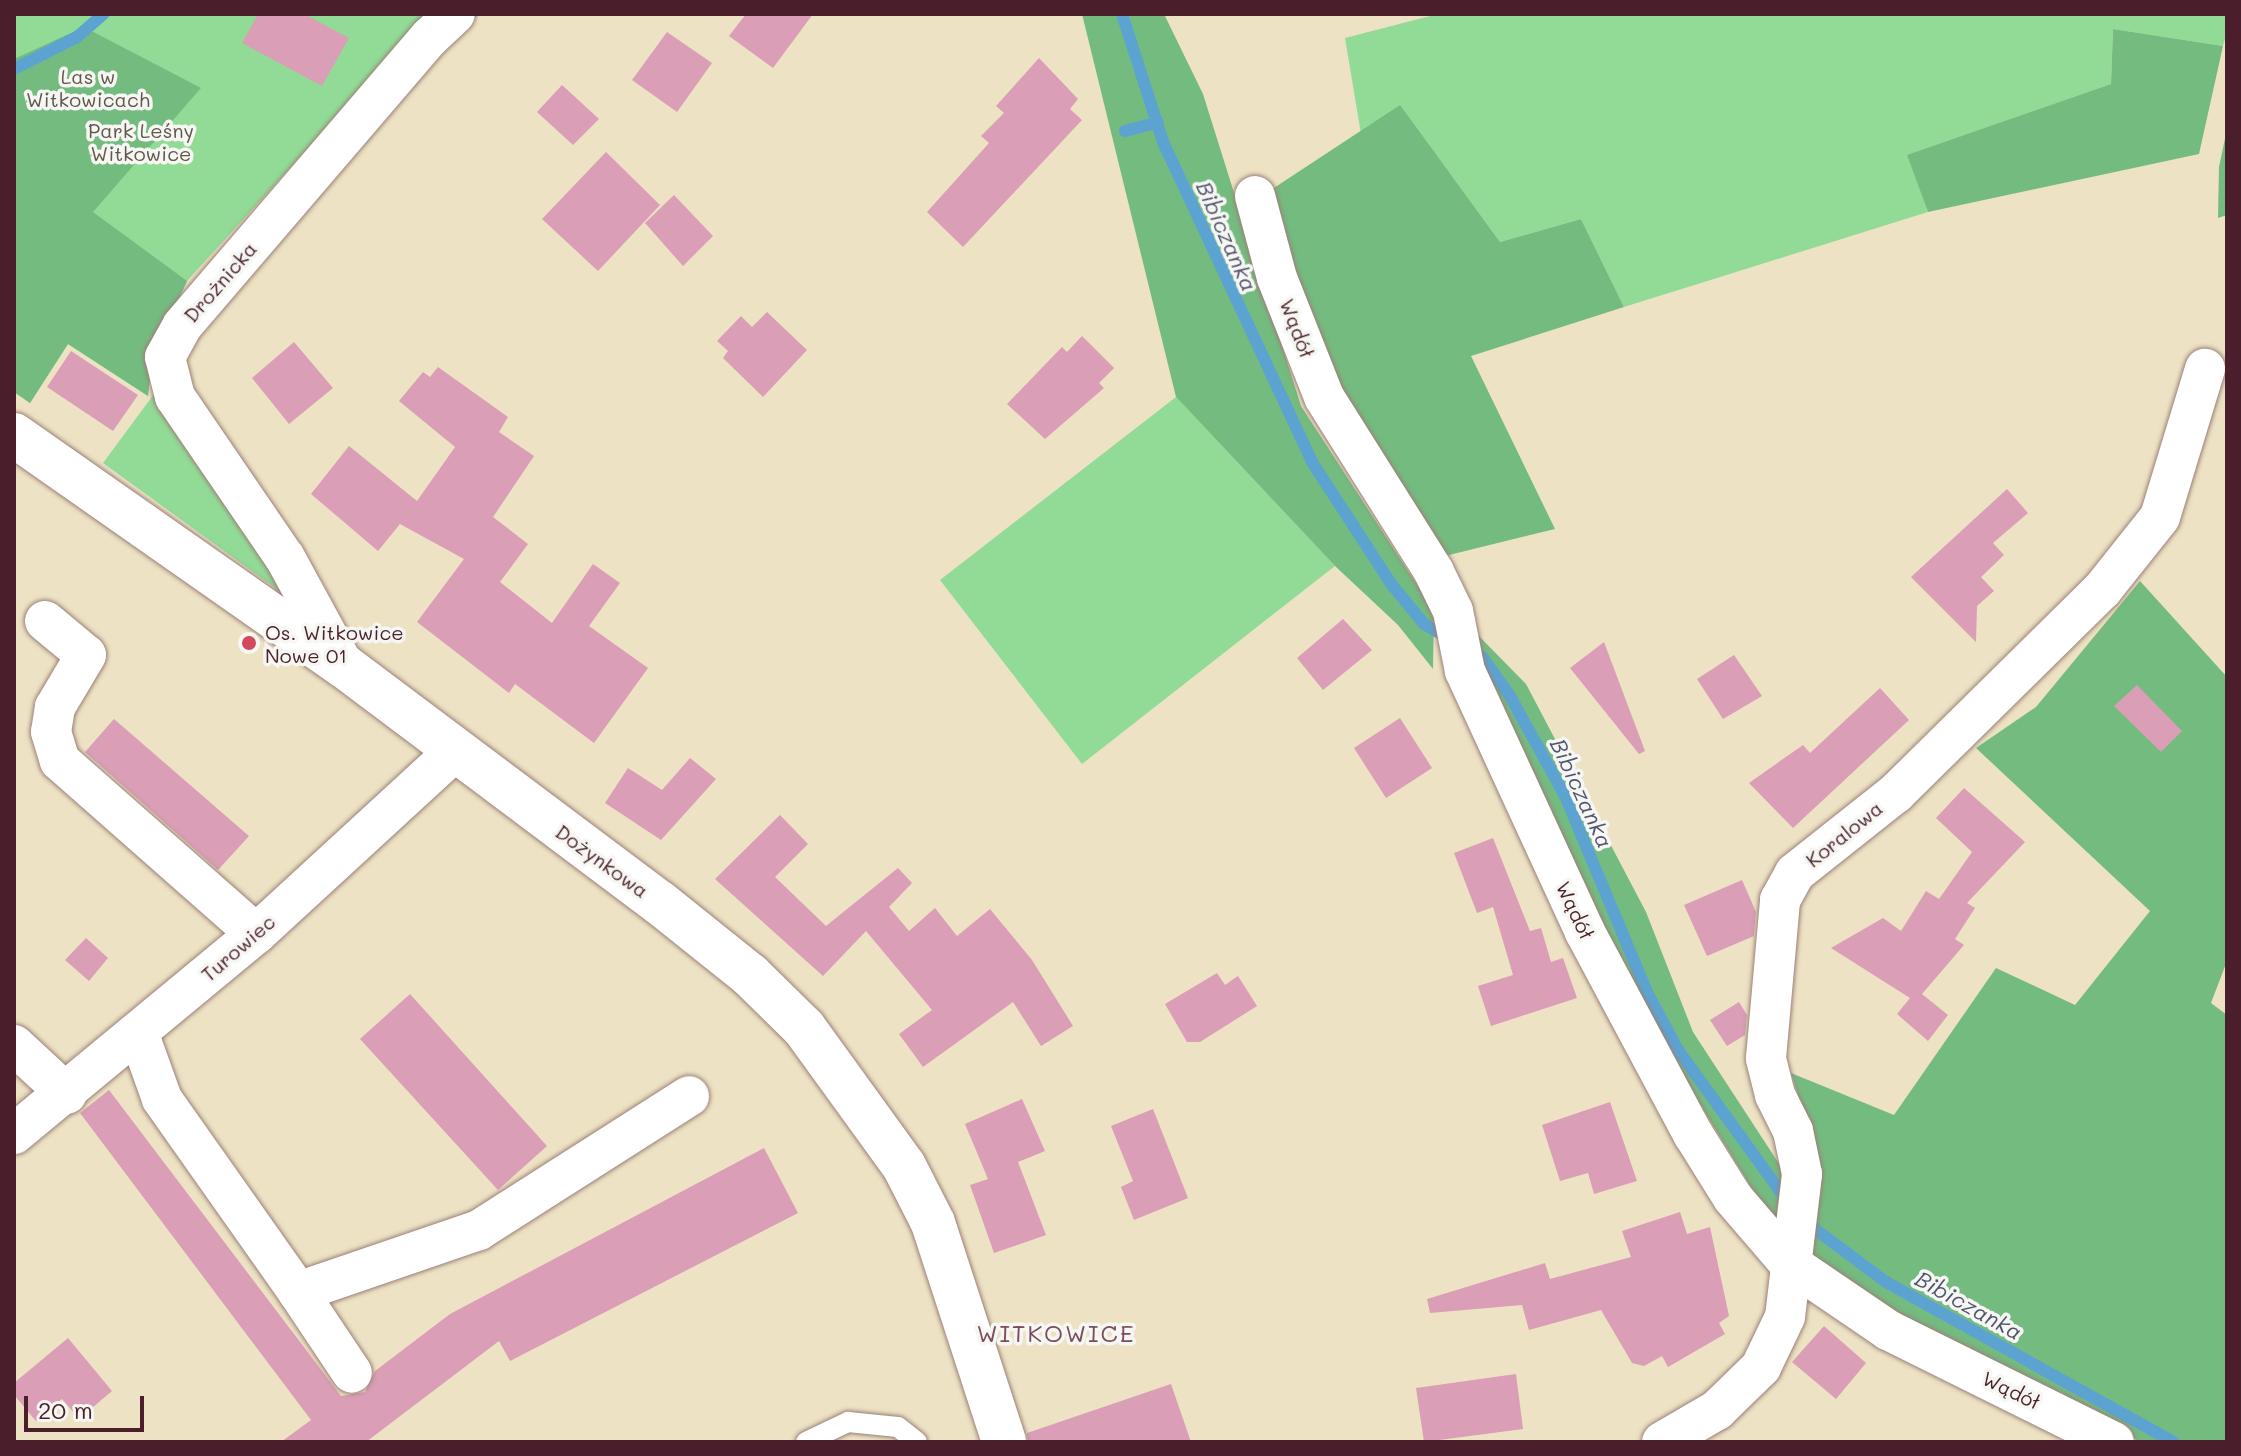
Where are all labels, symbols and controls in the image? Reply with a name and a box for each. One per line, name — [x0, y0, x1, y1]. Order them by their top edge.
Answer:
park label: Las w Witkowicach — [26, 64, 150, 111]
park label: Park Leśny Witkowice — [88, 118, 194, 165]
water label: Bibiczanka — [1191, 177, 1263, 295]
street label: Drożnicka — [179, 237, 261, 327]
street label: Wądół — [1275, 295, 1319, 361]
place label: Os. Witkowice Nowe 01 — [265, 620, 404, 667]
marker: Os. Witkowice Nowe 01 — [240, 634, 258, 652]
water label: Bibiczanka — [1545, 734, 1619, 852]
street label: Koralowa — [1801, 796, 1887, 872]
street label: Dożynkowa — [551, 819, 653, 903]
street label: Wądół — [1551, 877, 1599, 943]
street label: Turowiec — [196, 909, 280, 987]
water label: Bibiczanka — [1911, 1265, 2027, 1345]
district label: WITKOWICE — [977, 1319, 1135, 1347]
street label: Wądół — [1978, 1366, 2044, 1414]
scale bar — [28, 1380, 148, 1430]
text: 20 m — [38, 1394, 93, 1425]

